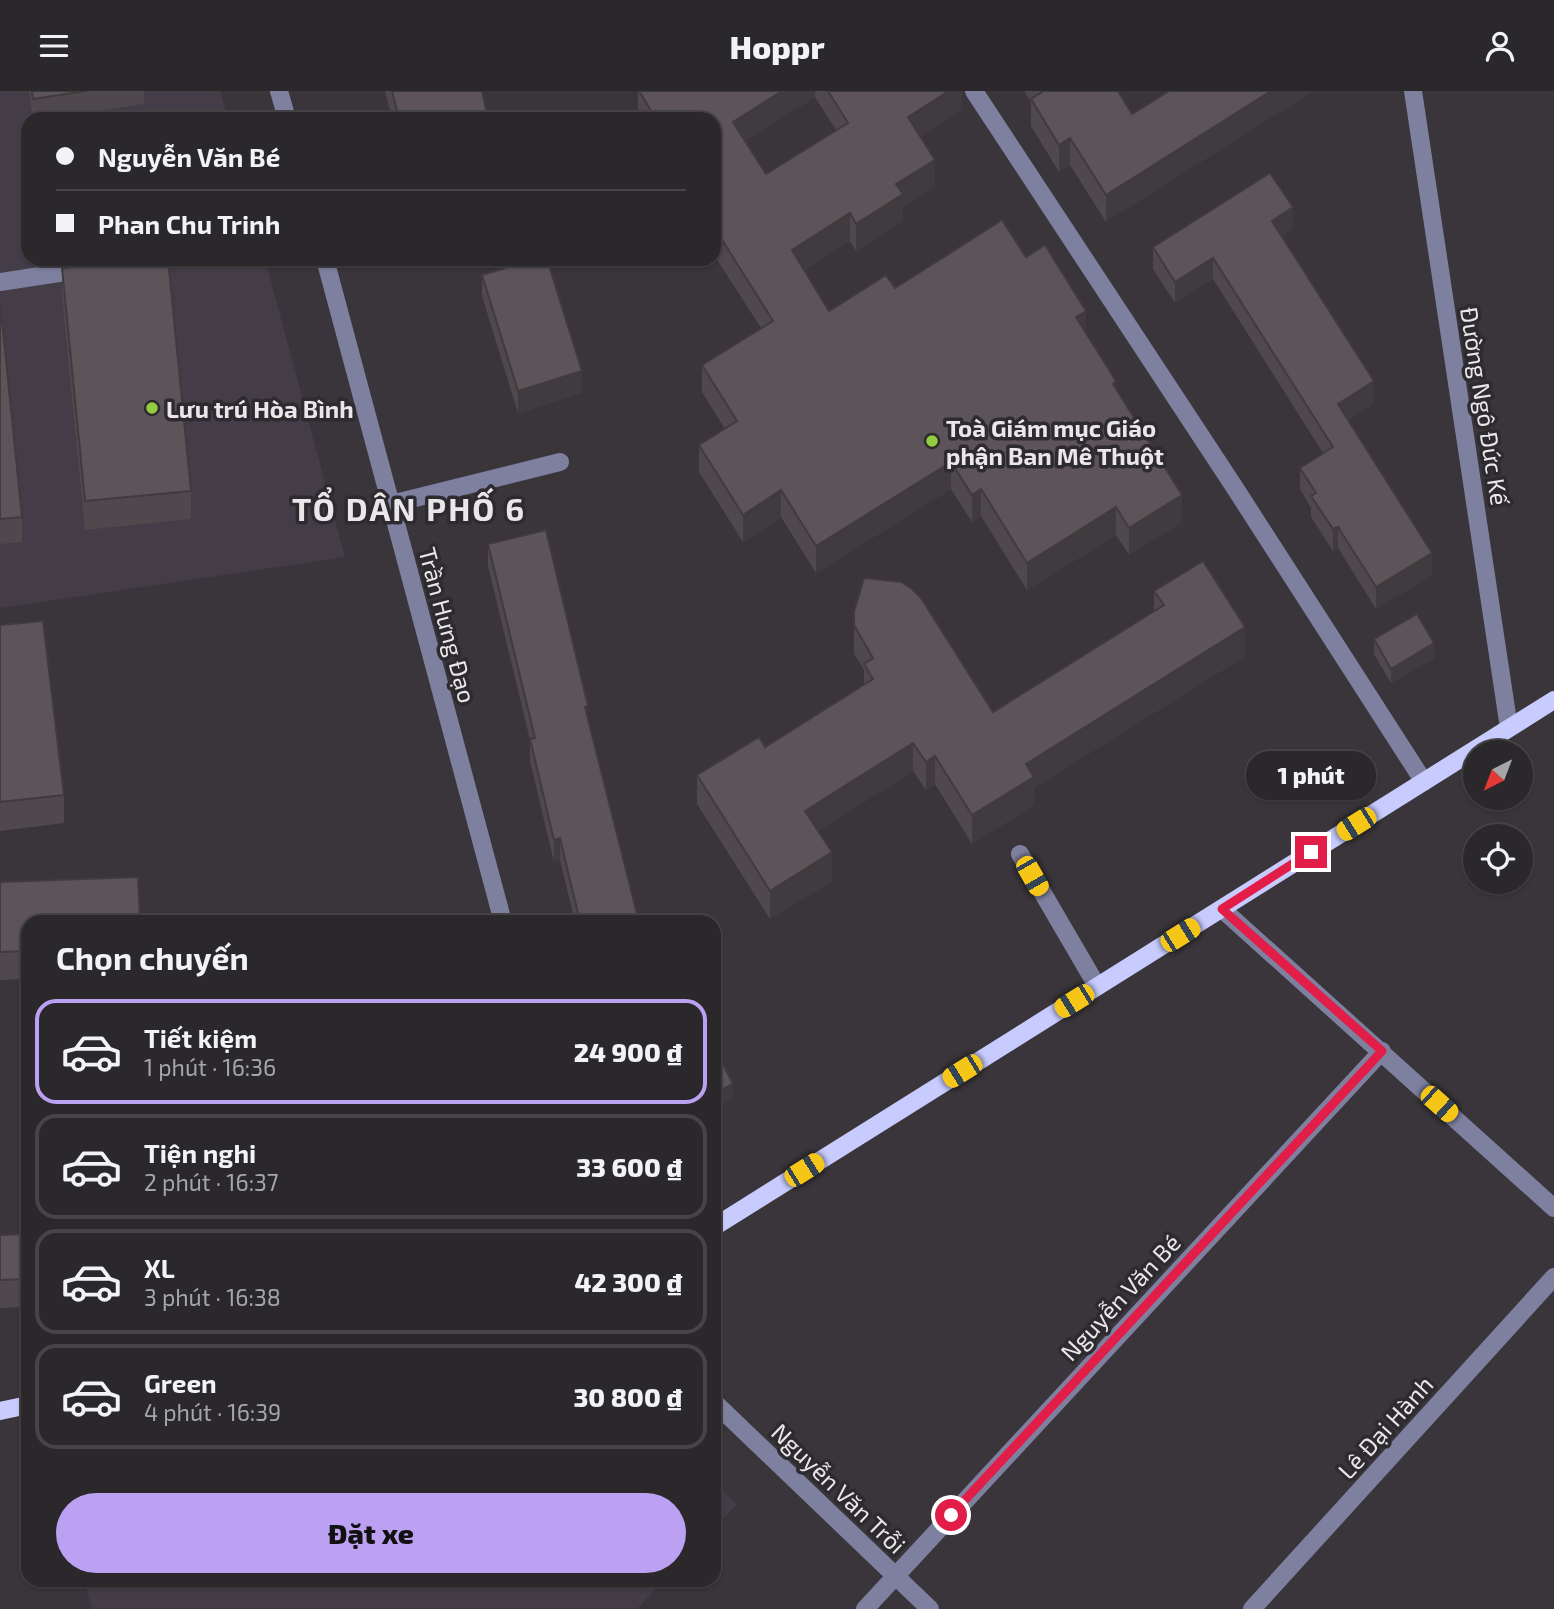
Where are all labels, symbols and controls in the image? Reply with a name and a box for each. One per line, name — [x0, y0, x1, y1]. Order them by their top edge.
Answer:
icon: menu — [35, 27, 73, 65]
text: Hoppr — [730, 27, 824, 65]
icon: person — [1481, 27, 1519, 65]
text: Nguyễn Văn Bé — [98, 141, 280, 172]
text: Phan Chu Trinh — [98, 208, 280, 239]
street label: Đường Ngô Đức Kế — [1455, 305, 1515, 507]
place label: Lưu trú Hòa Bình — [166, 394, 354, 423]
marker: Lưu trú Hòa Bình — [144, 400, 160, 416]
place label: Toà Giám mục Giáo phận Ban Mê Thuột — [946, 413, 1164, 470]
marker: Toà Giám mục Giáo phận Ban Mê Thuột — [924, 433, 940, 449]
district label: TỔ DÂN PHỐ 6 — [292, 487, 526, 527]
street label: Trần Hưng Đạo — [413, 544, 483, 706]
north arrow — [1463, 740, 1533, 810]
map controls — [1463, 740, 1533, 894]
callout: 1 phút — [1246, 751, 1376, 799]
text: 1 phút — [1277, 761, 1345, 789]
car — [1333, 804, 1380, 844]
button: locate — [1463, 824, 1533, 894]
route end — [1295, 836, 1327, 868]
car — [1013, 853, 1052, 899]
car — [1157, 915, 1204, 955]
text: Chọn chuyến — [56, 938, 249, 976]
car — [1051, 981, 1098, 1021]
icon: car — [60, 1020, 123, 1083]
text: Tiết kiệm — [144, 1022, 257, 1053]
text: 24 900 ₫ — [574, 1036, 682, 1067]
car — [939, 1051, 986, 1091]
text: 1 phút · 16:36 — [144, 1053, 276, 1081]
car — [1417, 1082, 1462, 1126]
icon: car — [60, 1135, 123, 1198]
text: Tiện nghi — [144, 1137, 256, 1168]
car — [781, 1150, 828, 1190]
text: 33 600 ₫ — [576, 1151, 682, 1182]
text: 2 phút · 16:37 — [144, 1168, 279, 1196]
street label: Nguyễn Văn Bé — [1054, 1228, 1186, 1366]
icon: car — [60, 1250, 123, 1313]
text: XL — [144, 1252, 175, 1283]
text: 42 300 ₫ — [574, 1266, 682, 1297]
text: 3 phút · 16:38 — [144, 1283, 281, 1311]
icon: car — [60, 1365, 123, 1428]
text: Green — [144, 1367, 217, 1398]
street label: Lê Đại Hành — [1331, 1370, 1439, 1484]
text: 30 800 ₫ — [573, 1381, 682, 1412]
text: 4 phút · 16:39 — [144, 1398, 281, 1426]
street label: Nguyễn Văn Trỗi — [766, 1417, 912, 1559]
button: Đặt xe — [56, 1493, 686, 1573]
route start — [935, 1499, 967, 1531]

